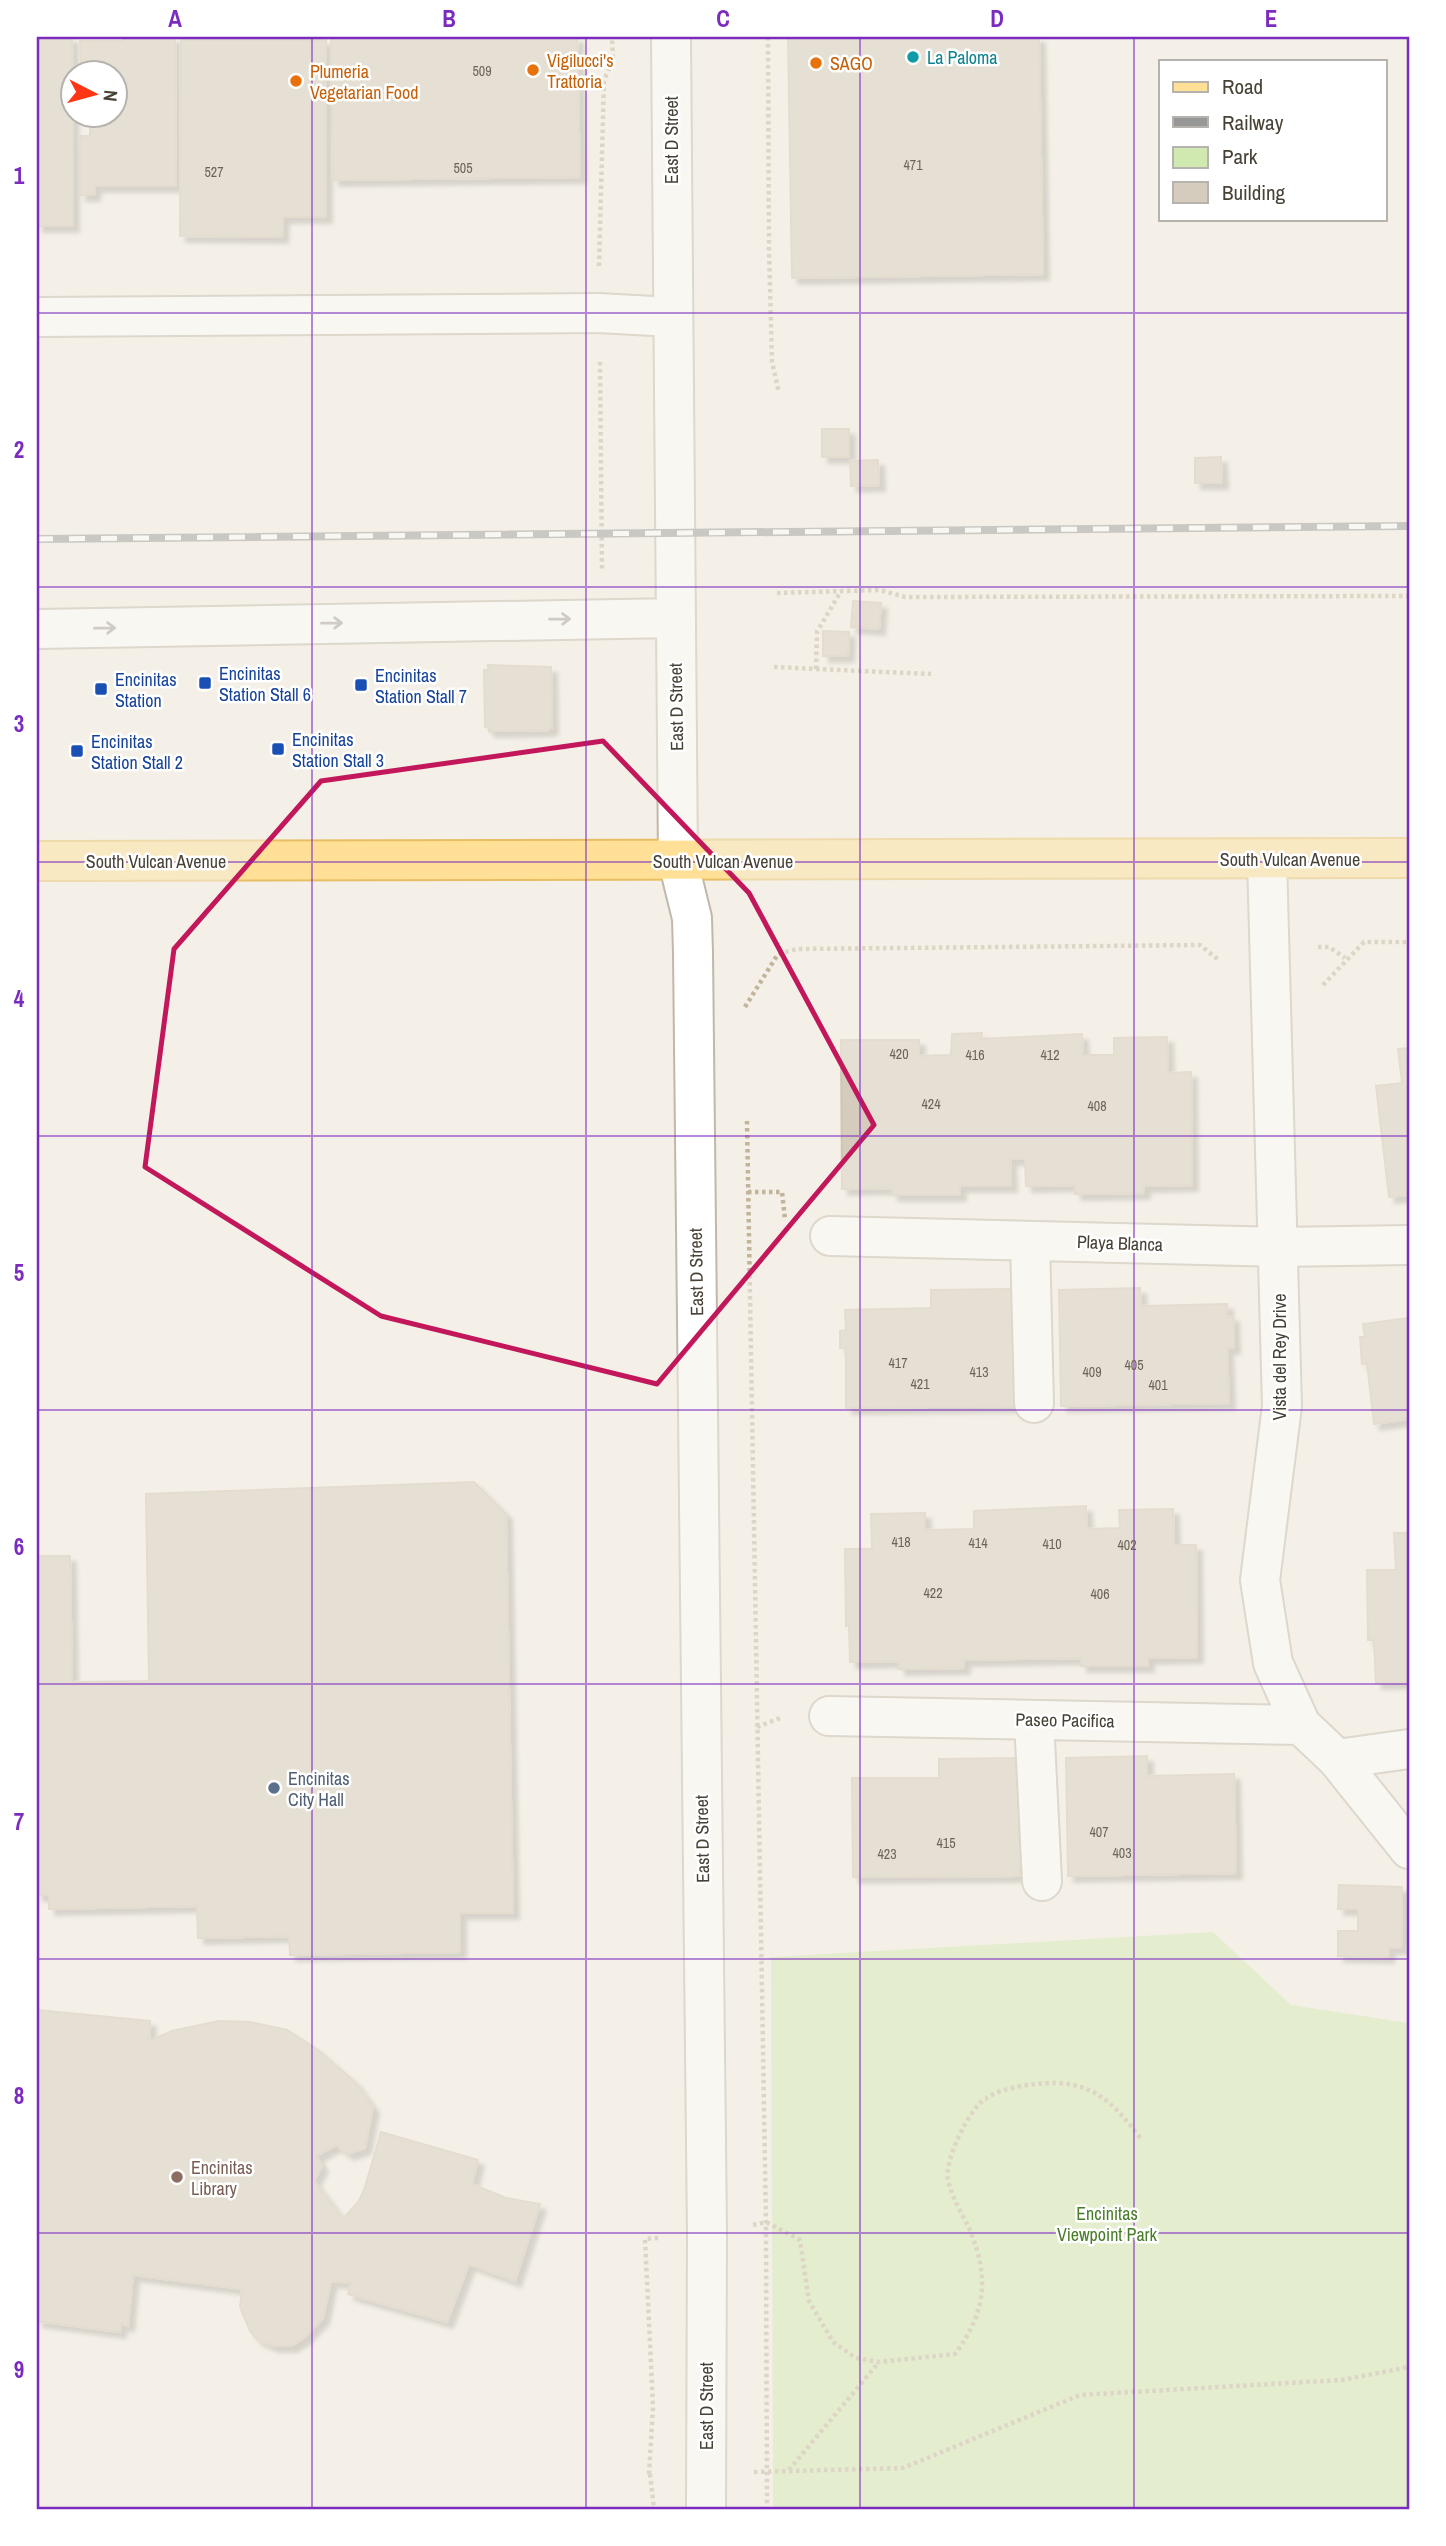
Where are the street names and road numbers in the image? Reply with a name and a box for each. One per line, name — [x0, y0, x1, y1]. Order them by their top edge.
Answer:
street label: East D Street — [659, 96, 684, 184]
street label: East D Street — [663, 663, 689, 751]
street label: South Vulcan Avenue — [1220, 847, 1360, 872]
street label: South Vulcan Avenue — [86, 849, 226, 874]
street label: South Vulcan Avenue — [653, 849, 793, 874]
street label: East D Street — [683, 1228, 709, 1316]
street label: Playa Blanca — [1077, 1229, 1163, 1257]
street label: Vista del Rey Drive — [1267, 1294, 1292, 1420]
street label: Paseo Pacifica — [1015, 1707, 1115, 1733]
street label: East D Street — [689, 1795, 715, 1883]
street label: East D Street — [694, 2362, 719, 2450]

